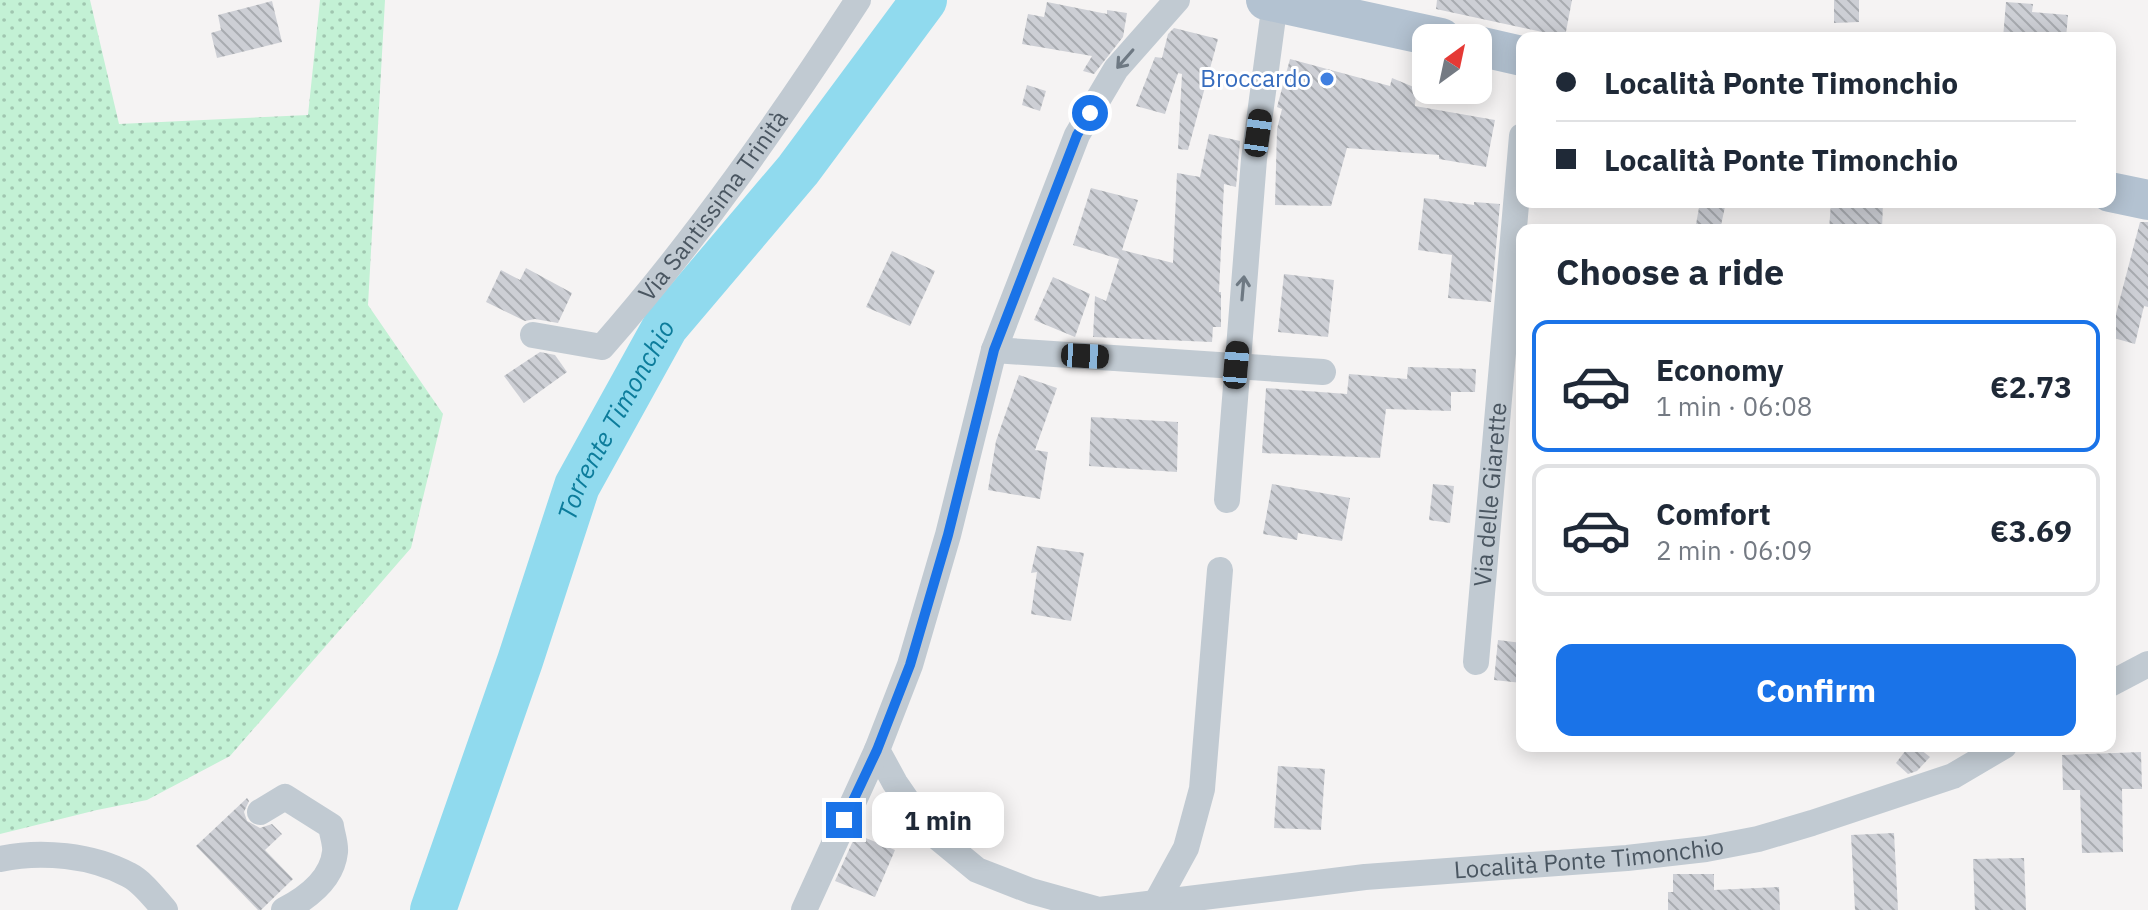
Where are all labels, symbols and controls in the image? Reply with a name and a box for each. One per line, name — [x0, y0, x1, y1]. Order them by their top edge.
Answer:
north arrow — [1412, 24, 1492, 104]
map controls — [1412, 24, 1492, 104]
one-way arrow — [1117, 48, 1135, 68]
place label: Broccardo — [1200, 62, 1311, 94]
text: Località Ponte Timonchio — [1604, 63, 1958, 102]
marker: Broccardo — [1318, 70, 1336, 88]
route start — [1072, 95, 1108, 131]
street label: Via Santissima Trinità — [631, 103, 795, 307]
car — [1243, 108, 1273, 158]
text: Località Ponte Timonchio — [1604, 140, 1958, 179]
text: Choose a ride — [1556, 248, 1784, 295]
one-way arrow — [1236, 275, 1251, 302]
water label: Torrente Timonchio — [549, 313, 682, 524]
car — [1222, 340, 1250, 390]
car — [1060, 343, 1110, 369]
icon: car — [1560, 350, 1632, 422]
text: Economy — [1656, 350, 1784, 389]
text: €2.73 — [1990, 367, 2072, 406]
text: 1 min · 06:08 — [1656, 389, 1812, 423]
street label: Via delle Giarette — [1466, 401, 1514, 588]
icon: car — [1560, 494, 1632, 566]
text: Comfort — [1656, 494, 1771, 533]
text: €3.69 — [1990, 511, 2072, 550]
text: 2 min · 06:09 — [1656, 533, 1812, 567]
button: Confirm — [1556, 644, 2076, 736]
callout: 1 min — [872, 792, 1004, 848]
route end — [826, 802, 862, 838]
text: 1 min — [904, 803, 972, 837]
street label: Località Ponte Timonchio — [1453, 829, 1726, 886]

